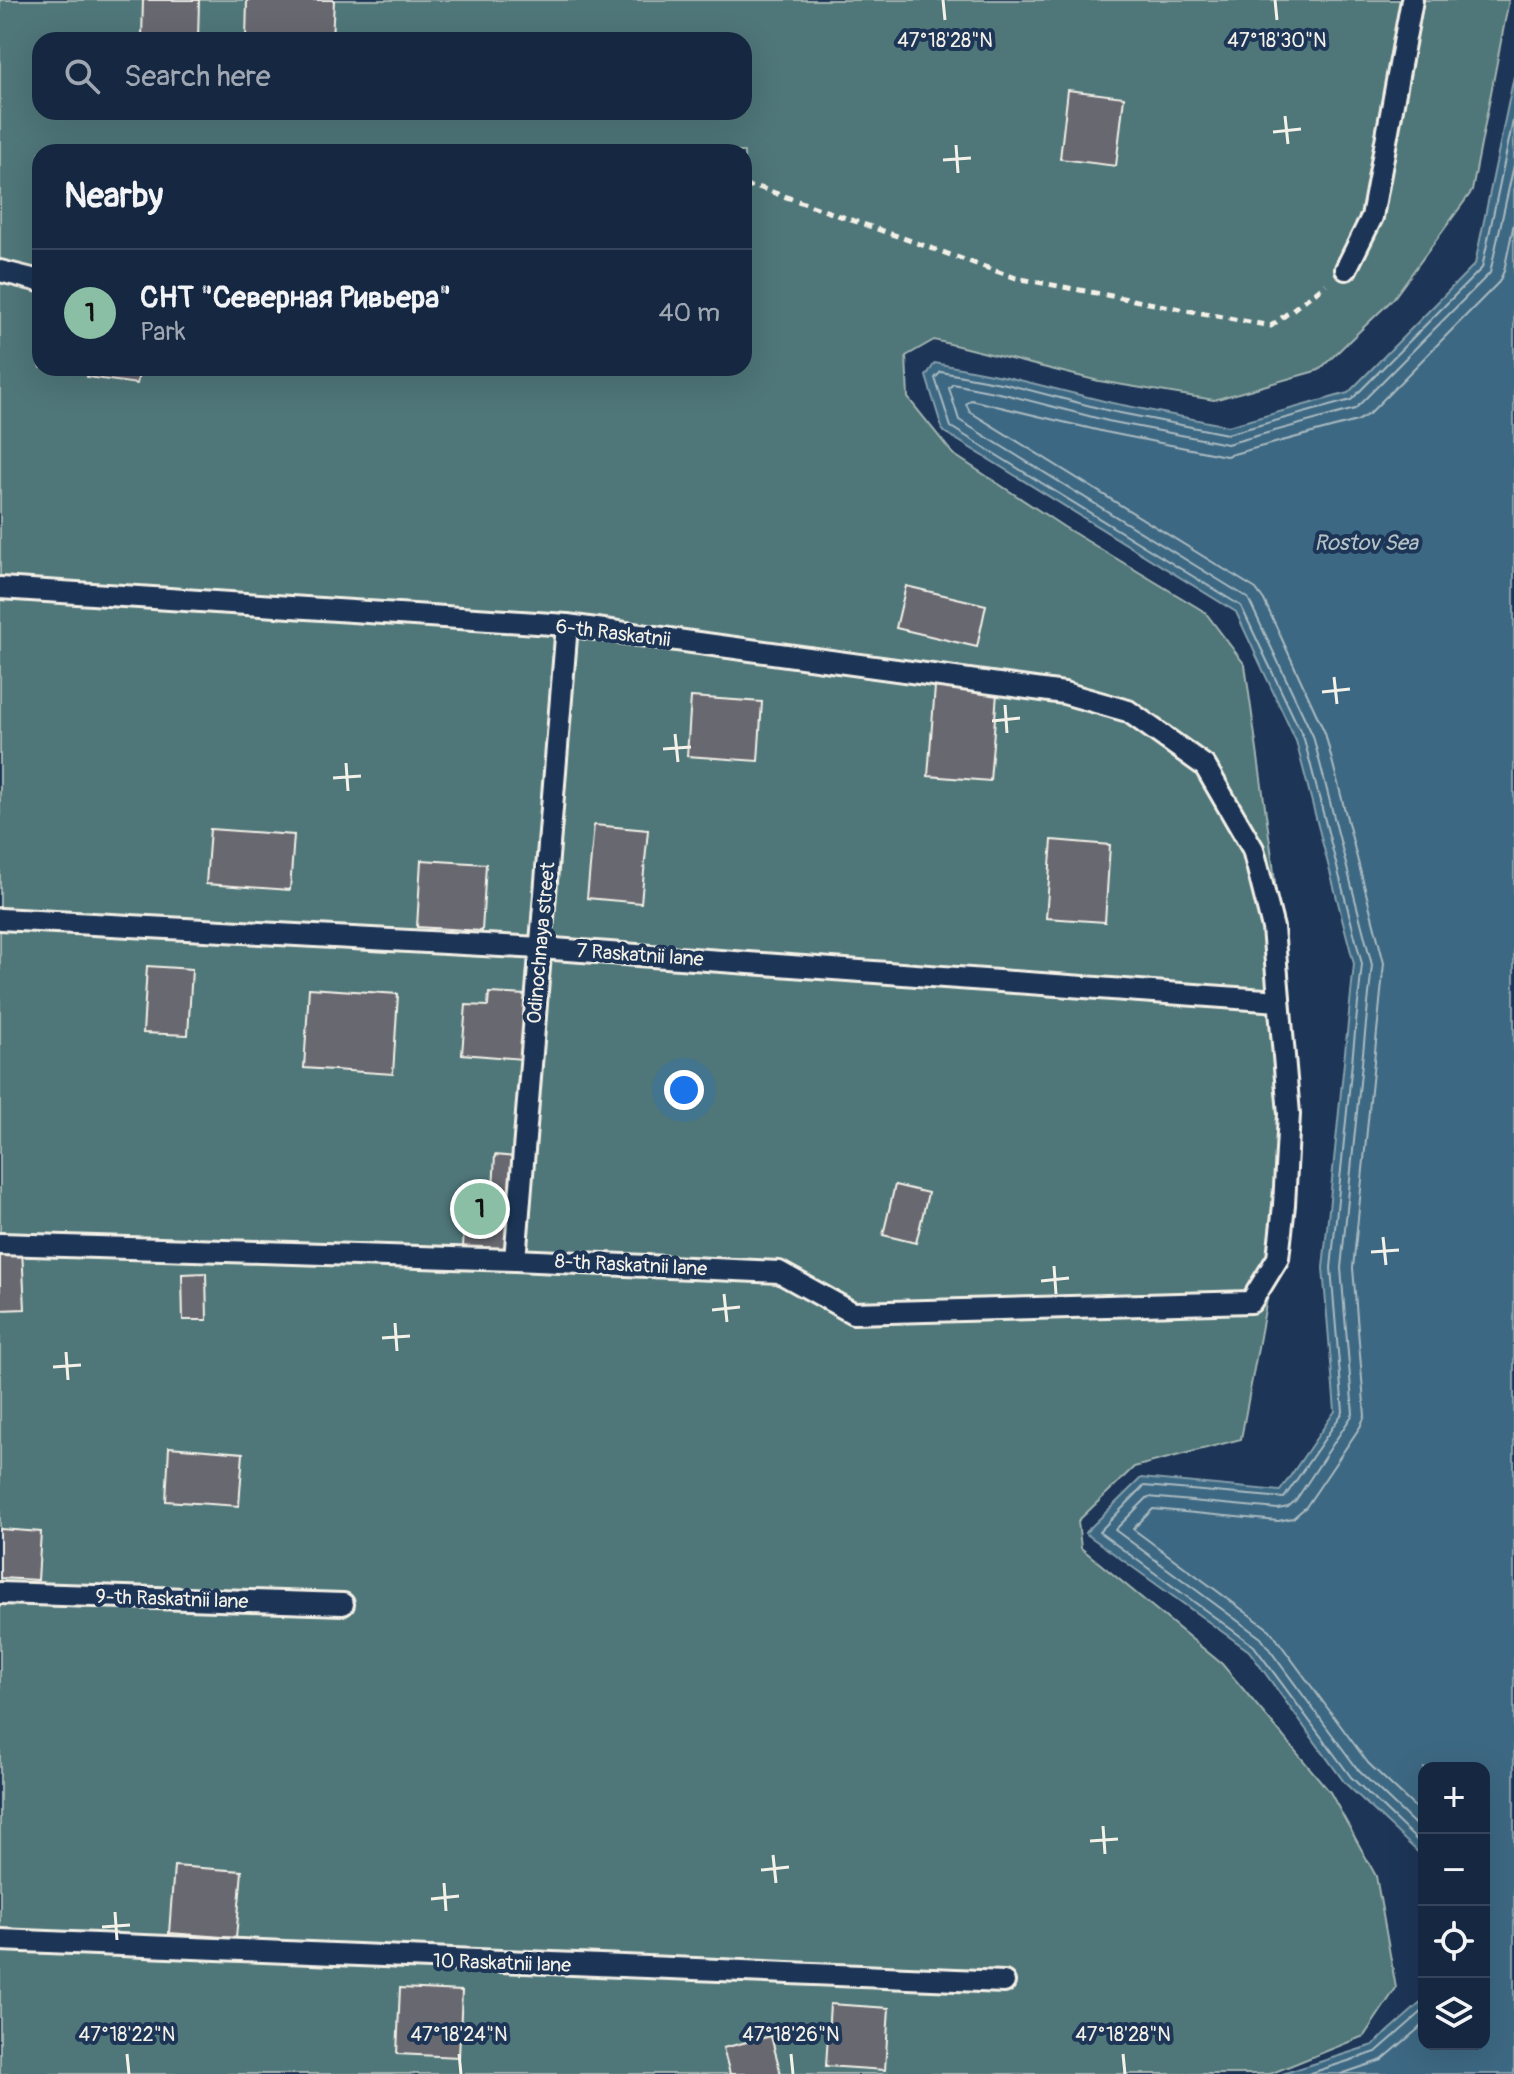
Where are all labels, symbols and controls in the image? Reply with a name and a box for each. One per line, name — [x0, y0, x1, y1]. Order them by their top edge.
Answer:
text: 47°18'28"N — [897, 28, 993, 53]
text: 47°18'30"N — [1227, 28, 1327, 53]
search box — [32, 32, 752, 120]
icon: search — [60, 54, 104, 98]
text: Search here — [124, 58, 271, 95]
text: Nearby — [64, 175, 163, 218]
text: СНТ "Северная Ривьера" — [140, 279, 451, 316]
text: 1 — [85, 297, 95, 329]
text: 40 m — [658, 297, 720, 329]
text: Park — [140, 316, 186, 348]
water label: Rostov Sea — [1314, 529, 1420, 557]
street label: 6-th Raskatnii — [554, 614, 672, 652]
street label: Odinochnaya street — [521, 860, 561, 1025]
street label: 7 Raskatnii lane — [576, 938, 704, 972]
your location — [664, 1070, 704, 1110]
pin: 1 — [454, 1179, 506, 1239]
street label: 8-th Raskatnii lane — [554, 1249, 708, 1281]
street label: 9-th Raskatnii lane — [95, 1584, 249, 1614]
map controls — [1418, 1762, 1490, 2050]
button: + — [1418, 1762, 1490, 1834]
button: − — [1418, 1834, 1490, 1906]
button: locate — [1418, 1906, 1490, 1978]
street label: 10 Raskatnii lane — [433, 1948, 572, 1978]
button: layers — [1418, 1978, 1490, 2050]
text: 47°18'22"N — [79, 2022, 175, 2047]
text: 47°18'24"N — [410, 2022, 508, 2047]
text: 47°18'26"N — [742, 2022, 840, 2047]
text: 47°18'28"N — [1075, 2022, 1171, 2047]

